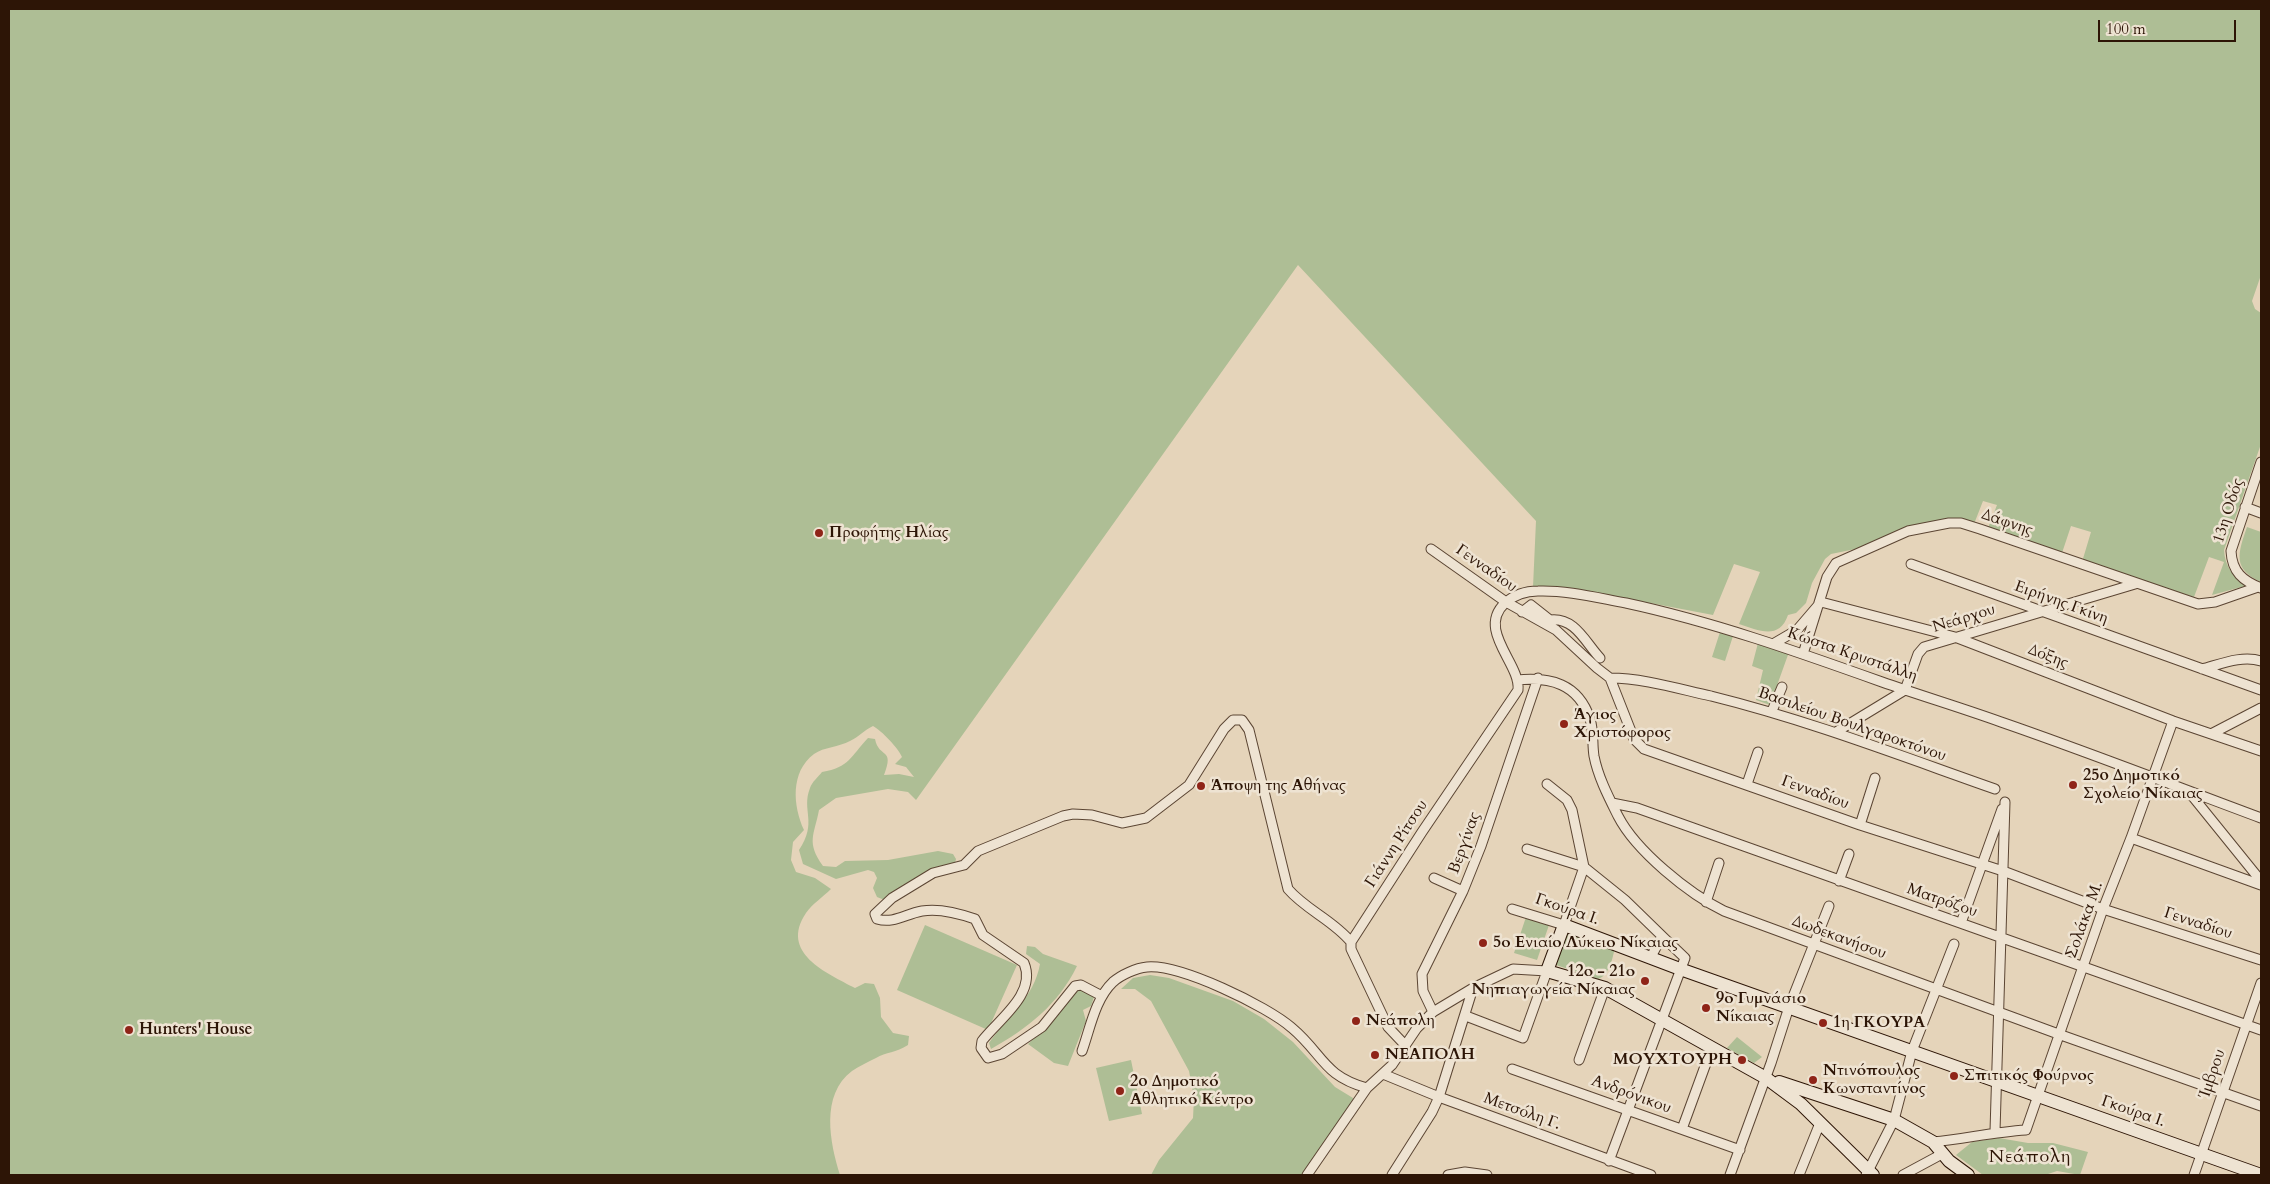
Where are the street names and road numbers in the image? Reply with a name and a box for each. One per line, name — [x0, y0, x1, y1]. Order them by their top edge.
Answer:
street label: 13η Οδός — [2210, 476, 2248, 546]
street label: Δάφνης — [1979, 505, 2035, 541]
street label: Γενναδίου — [1452, 541, 1520, 597]
street label: Ειρήνης Γκίνη — [2012, 577, 2110, 629]
street label: Νεάρχου — [1930, 600, 1998, 638]
street label: Κώστα Κρυστάλλη — [1785, 624, 1919, 686]
street label: Δόξης — [2025, 641, 2071, 673]
street label: Βασιλείου Βουλγαροκτόνου — [1755, 684, 1949, 766]
street label: Γενναδίου — [1778, 772, 1852, 814]
street label: Γιάννη Ρίτσου — [1362, 797, 1432, 891]
street label: Βεργίνας — [1445, 809, 1485, 877]
street label: Σολάκα Μ. — [2062, 879, 2108, 961]
street label: Ματρόζου — [1904, 880, 1980, 922]
street label: Γκούρα Ι. — [1532, 890, 1602, 930]
street label: Γενναδίου — [2161, 904, 2235, 944]
street label: Δωδεκανήσου — [1789, 912, 1889, 964]
street label: Ίμβρου — [2196, 1047, 2230, 1101]
street label: Ανδρόνικου — [1588, 1072, 1674, 1118]
street label: Μετσόλη Γ. — [1481, 1089, 1563, 1135]
street label: Γκούρα Ι. — [2098, 1092, 2168, 1132]

